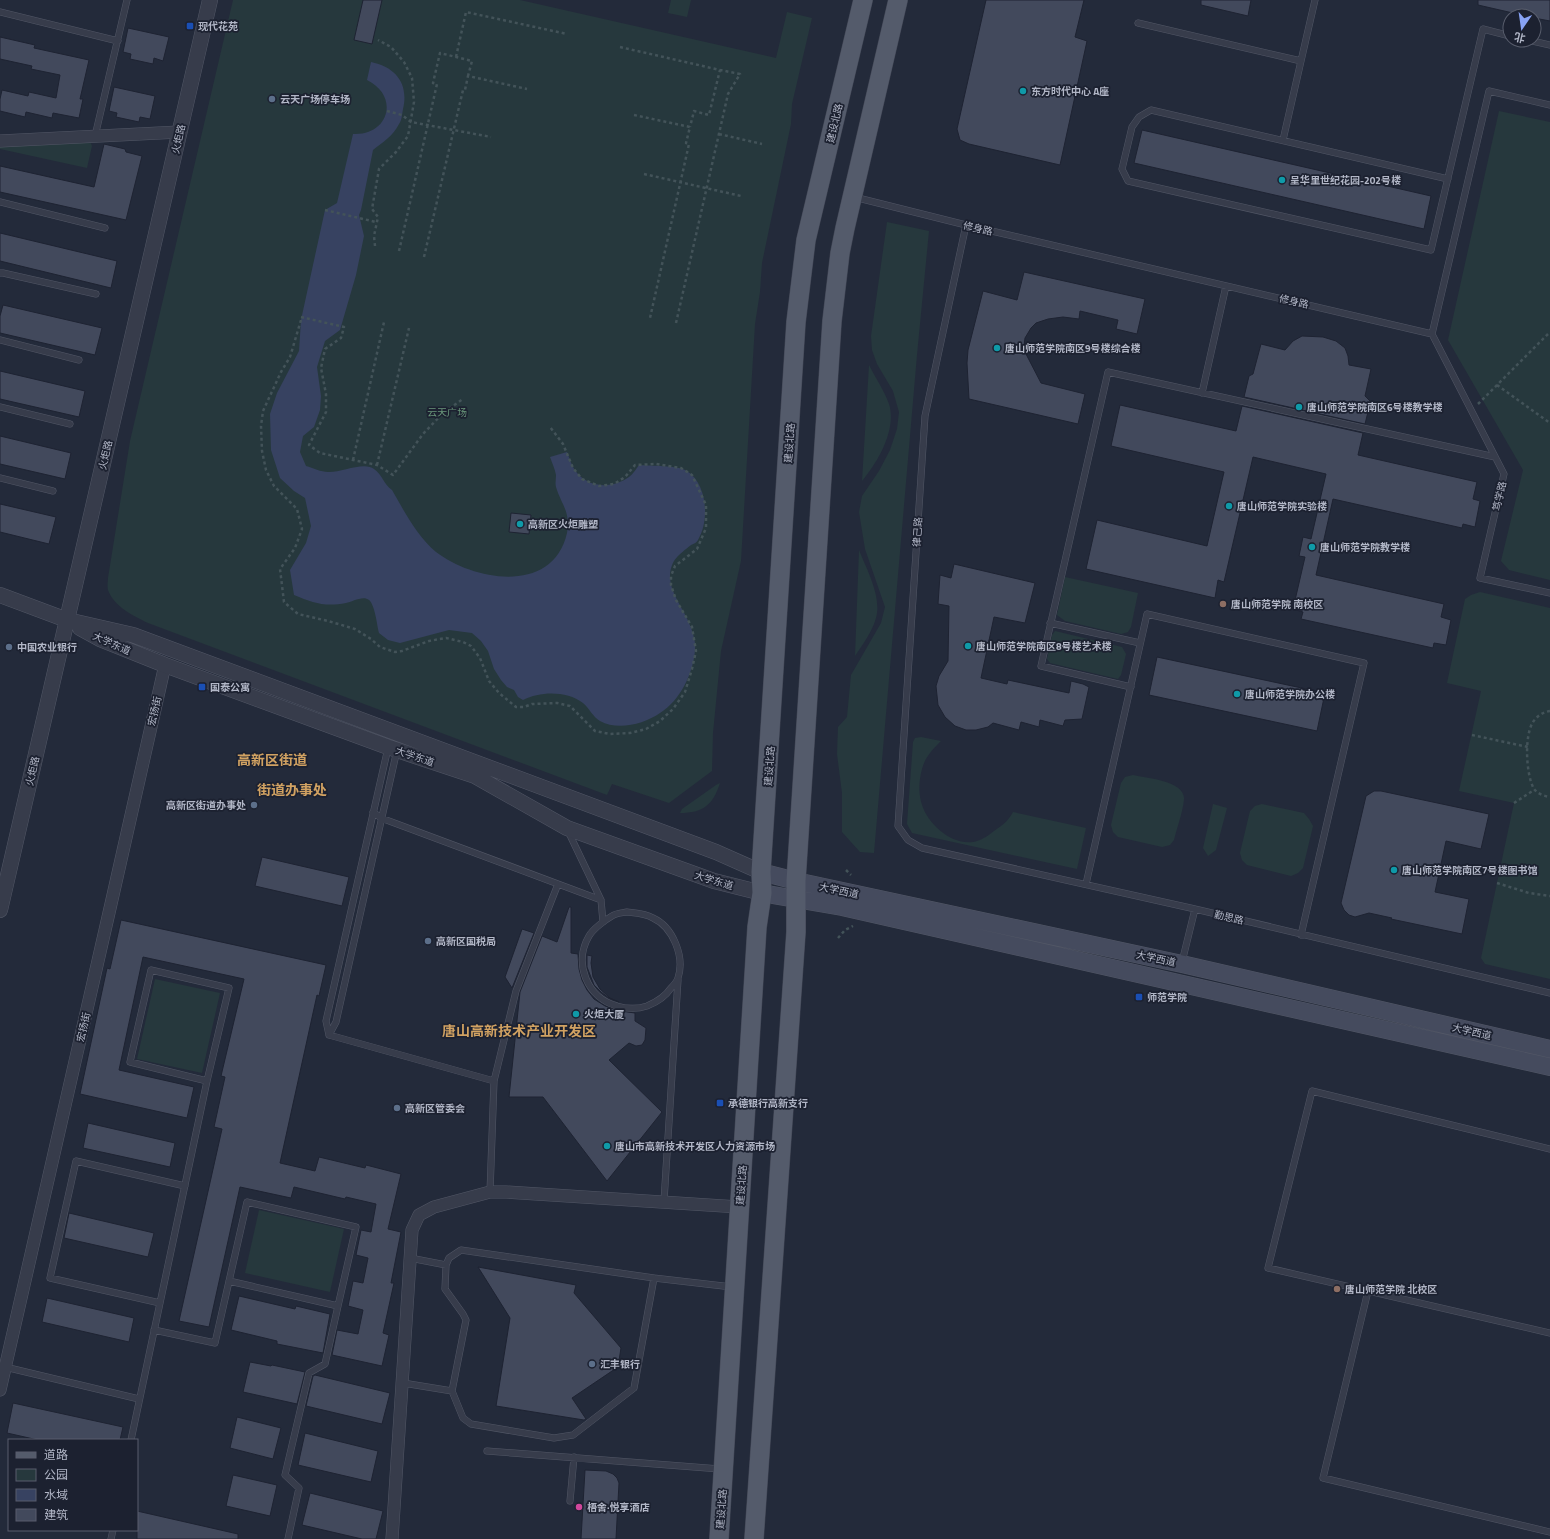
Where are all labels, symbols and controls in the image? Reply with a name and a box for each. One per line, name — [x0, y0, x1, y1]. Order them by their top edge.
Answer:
north arrow — [1502, 8, 1542, 48]
place label: 现代花苑 — [198, 19, 238, 34]
marker: 现代花苑 — [185, 21, 195, 31]
text: 北 — [1513, 29, 1527, 47]
place label: 东方时代中心 A座 — [1031, 84, 1109, 99]
marker: 东方时代中心 A座 — [1018, 86, 1028, 96]
place label: 云天广场停车场 — [280, 92, 350, 107]
marker: 云天广场停车场 — [267, 94, 277, 104]
street label: 建设北路 — [823, 102, 846, 144]
street label: 火炬路 — [168, 123, 189, 155]
place label: 呈华里世纪花园-202号楼 — [1290, 173, 1401, 188]
marker: 呈华里世纪花园-202号楼 — [1277, 175, 1287, 185]
street label: 修身路 — [961, 218, 994, 239]
street label: 修身路 — [1277, 291, 1310, 312]
place label: 唐山师范学院南区9号楼综合楼 — [1005, 341, 1141, 356]
marker: 唐山师范学院南区9号楼综合楼 — [992, 343, 1002, 353]
place label: 唐山师范学院南区6号楼教学楼 — [1307, 400, 1443, 415]
marker: 唐山师范学院南区6号楼教学楼 — [1294, 402, 1304, 412]
park label: 云天广场 — [427, 405, 467, 420]
street label: 建设北路 — [781, 423, 798, 464]
street label: 火炬路 — [95, 439, 116, 471]
street label: 笃学路 — [1489, 480, 1510, 512]
place label: 唐山师范学院实验楼 — [1237, 499, 1327, 514]
marker: 唐山师范学院实验楼 — [1224, 501, 1234, 511]
place label: 高新区火炬雕塑 — [528, 517, 598, 532]
street label: 律己路 — [909, 517, 926, 548]
marker: 高新区火炬雕塑 — [515, 519, 525, 529]
place label: 唐山师范学院教学楼 — [1320, 540, 1410, 555]
marker: 唐山师范学院教学楼 — [1307, 542, 1317, 552]
place label: 唐山师范学院 南校区 — [1231, 597, 1323, 612]
marker: 唐山师范学院 南校区 — [1218, 599, 1228, 609]
street label: 大学东道 — [90, 628, 133, 658]
place label: 唐山师范学院南区8号楼艺术楼 — [976, 639, 1112, 654]
place label: 中国农业银行 — [17, 640, 77, 655]
marker: 唐山师范学院南区8号楼艺术楼 — [963, 641, 973, 651]
marker: 中国农业银行 — [4, 642, 14, 652]
place label: 国泰公寓 — [210, 680, 250, 695]
marker: 国泰公寓 — [197, 682, 207, 692]
place label: 唐山师范学院办公楼 — [1245, 687, 1335, 702]
marker: 唐山师范学院办公楼 — [1232, 689, 1242, 699]
street label: 宏扬街 — [144, 695, 165, 727]
street label: 大学东道 — [393, 743, 436, 770]
street label: 建设北路 — [761, 746, 778, 787]
district label: 高新区街道 — [237, 749, 307, 770]
street label: 火炬路 — [22, 755, 43, 787]
district label: 街道办事处 — [257, 779, 327, 800]
place label: 高新区街道办事处 — [166, 798, 246, 813]
marker: 高新区街道办事处 — [249, 800, 259, 810]
place label: 唐山师范学院南区7号楼图书馆 — [1402, 863, 1538, 878]
marker: 唐山师范学院南区7号楼图书馆 — [1389, 865, 1399, 875]
street label: 大学东道 — [693, 867, 735, 893]
street label: 大学西道 — [818, 879, 860, 902]
street label: 勤思路 — [1213, 907, 1245, 928]
place label: 高新区国税局 — [436, 934, 496, 949]
marker: 高新区国税局 — [423, 936, 433, 946]
street label: 大学西道 — [1135, 947, 1177, 970]
place label: 师范学院 — [1147, 990, 1187, 1005]
marker: 师范学院 — [1134, 992, 1144, 1002]
place label: 火炬大厦 — [584, 1007, 624, 1022]
marker: 火炬大厦 — [571, 1009, 581, 1019]
street label: 宏扬街 — [73, 1011, 94, 1043]
district label: 唐山高新技术产业开发区 — [442, 1020, 596, 1041]
street label: 大学西道 — [1451, 1020, 1493, 1043]
place label: 承德银行高新支行 — [728, 1096, 808, 1111]
marker: 承德银行高新支行 — [715, 1098, 725, 1108]
place label: 高新区管委会 — [405, 1101, 465, 1116]
marker: 高新区管委会 — [392, 1103, 402, 1113]
place label: 唐山市高新技术开发区人力资源市场 — [615, 1139, 775, 1154]
marker: 唐山市高新技术开发区人力资源市场 — [602, 1141, 612, 1151]
street label: 建设北路 — [733, 1165, 750, 1206]
place label: 唐山师范学院 北校区 — [1345, 1282, 1437, 1297]
marker: 唐山师范学院 北校区 — [1332, 1284, 1342, 1294]
place label: 汇丰银行 — [600, 1357, 640, 1372]
marker: 汇丰银行 — [587, 1359, 597, 1369]
legend — [8, 1439, 138, 1531]
text: 道路 — [44, 1445, 68, 1464]
text: 公园 — [44, 1465, 68, 1484]
text: 水域 — [44, 1485, 68, 1504]
street label: 建设北路 — [713, 1489, 730, 1530]
place label: 梧舍·悦享酒店 — [587, 1500, 650, 1515]
marker: 梧舍·悦享酒店 — [574, 1502, 584, 1512]
text: 建筑 — [44, 1505, 68, 1524]

